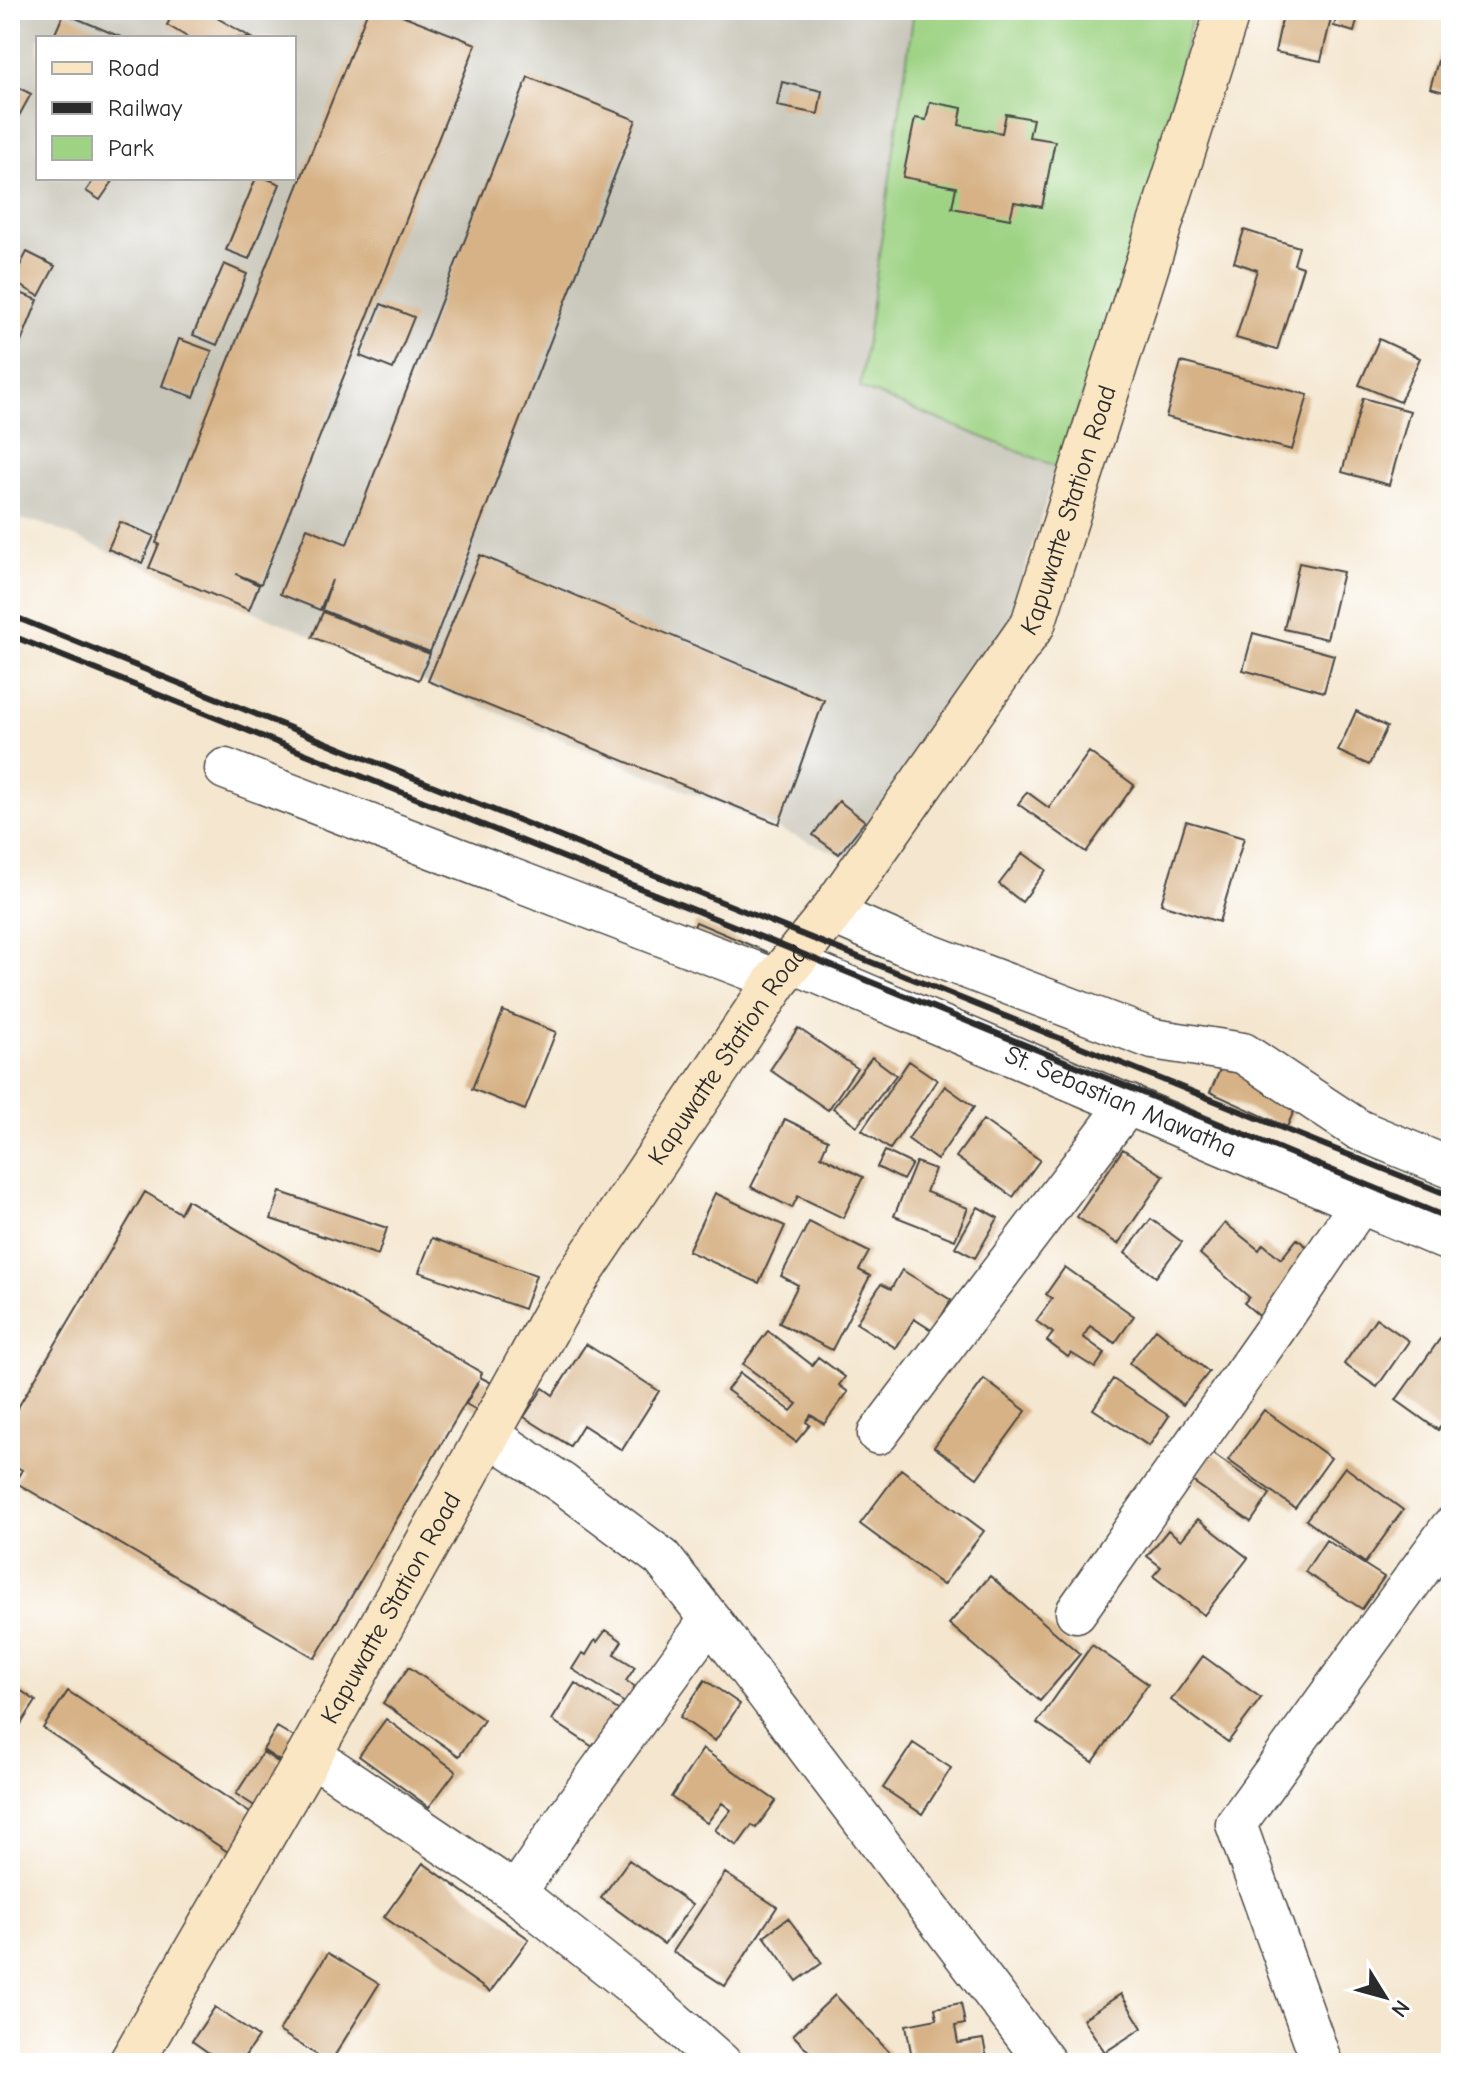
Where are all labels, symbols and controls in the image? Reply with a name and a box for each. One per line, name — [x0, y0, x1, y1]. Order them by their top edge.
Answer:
legend — [36, 36, 296, 180]
text: Road — [108, 54, 160, 82]
text: Railway — [108, 94, 182, 122]
text: Park — [108, 134, 154, 162]
street label: Kapuwatte Station Road — [1015, 382, 1123, 641]
street label: Kapuwatte Station Road — [642, 939, 814, 1171]
street label: St. Sebastian Mawatha — [1000, 1040, 1241, 1164]
street label: Kapuwatte Station Road — [315, 1487, 468, 1729]
north arrow — [1345, 1957, 1425, 2037]
text: N — [1385, 1995, 1415, 2022]

